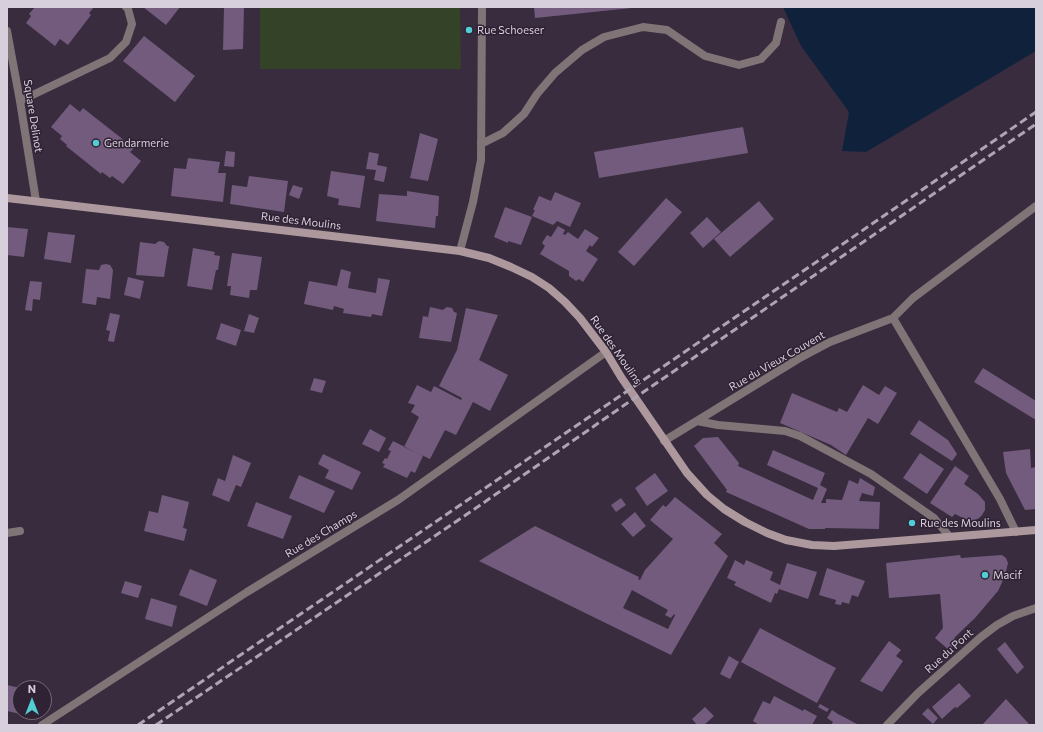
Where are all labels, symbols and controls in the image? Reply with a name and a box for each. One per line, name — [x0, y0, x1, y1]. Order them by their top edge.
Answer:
place label: Rue Schoeser — [477, 23, 544, 37]
marker: Rue Schoeser — [464, 25, 474, 35]
street label: Square Delinot — [21, 79, 45, 153]
place label: Gendarmerie — [104, 136, 169, 150]
marker: Gendarmerie — [91, 138, 101, 148]
street label: Rue des Moulins — [260, 210, 342, 232]
street label: Rue des Moulins — [587, 313, 645, 387]
street label: Rue du Vieux Couvent — [727, 328, 827, 394]
street label: Rue des Champs — [283, 507, 359, 561]
place label: Rue des Moulins — [920, 516, 1001, 530]
marker: Rue des Moulins — [907, 518, 917, 528]
place label: Macif — [993, 568, 1022, 582]
marker: Macif — [980, 570, 990, 580]
street label: Rue du Pont — [922, 626, 976, 676]
north arrow — [12, 680, 52, 720]
text: N — [28, 682, 36, 695]

